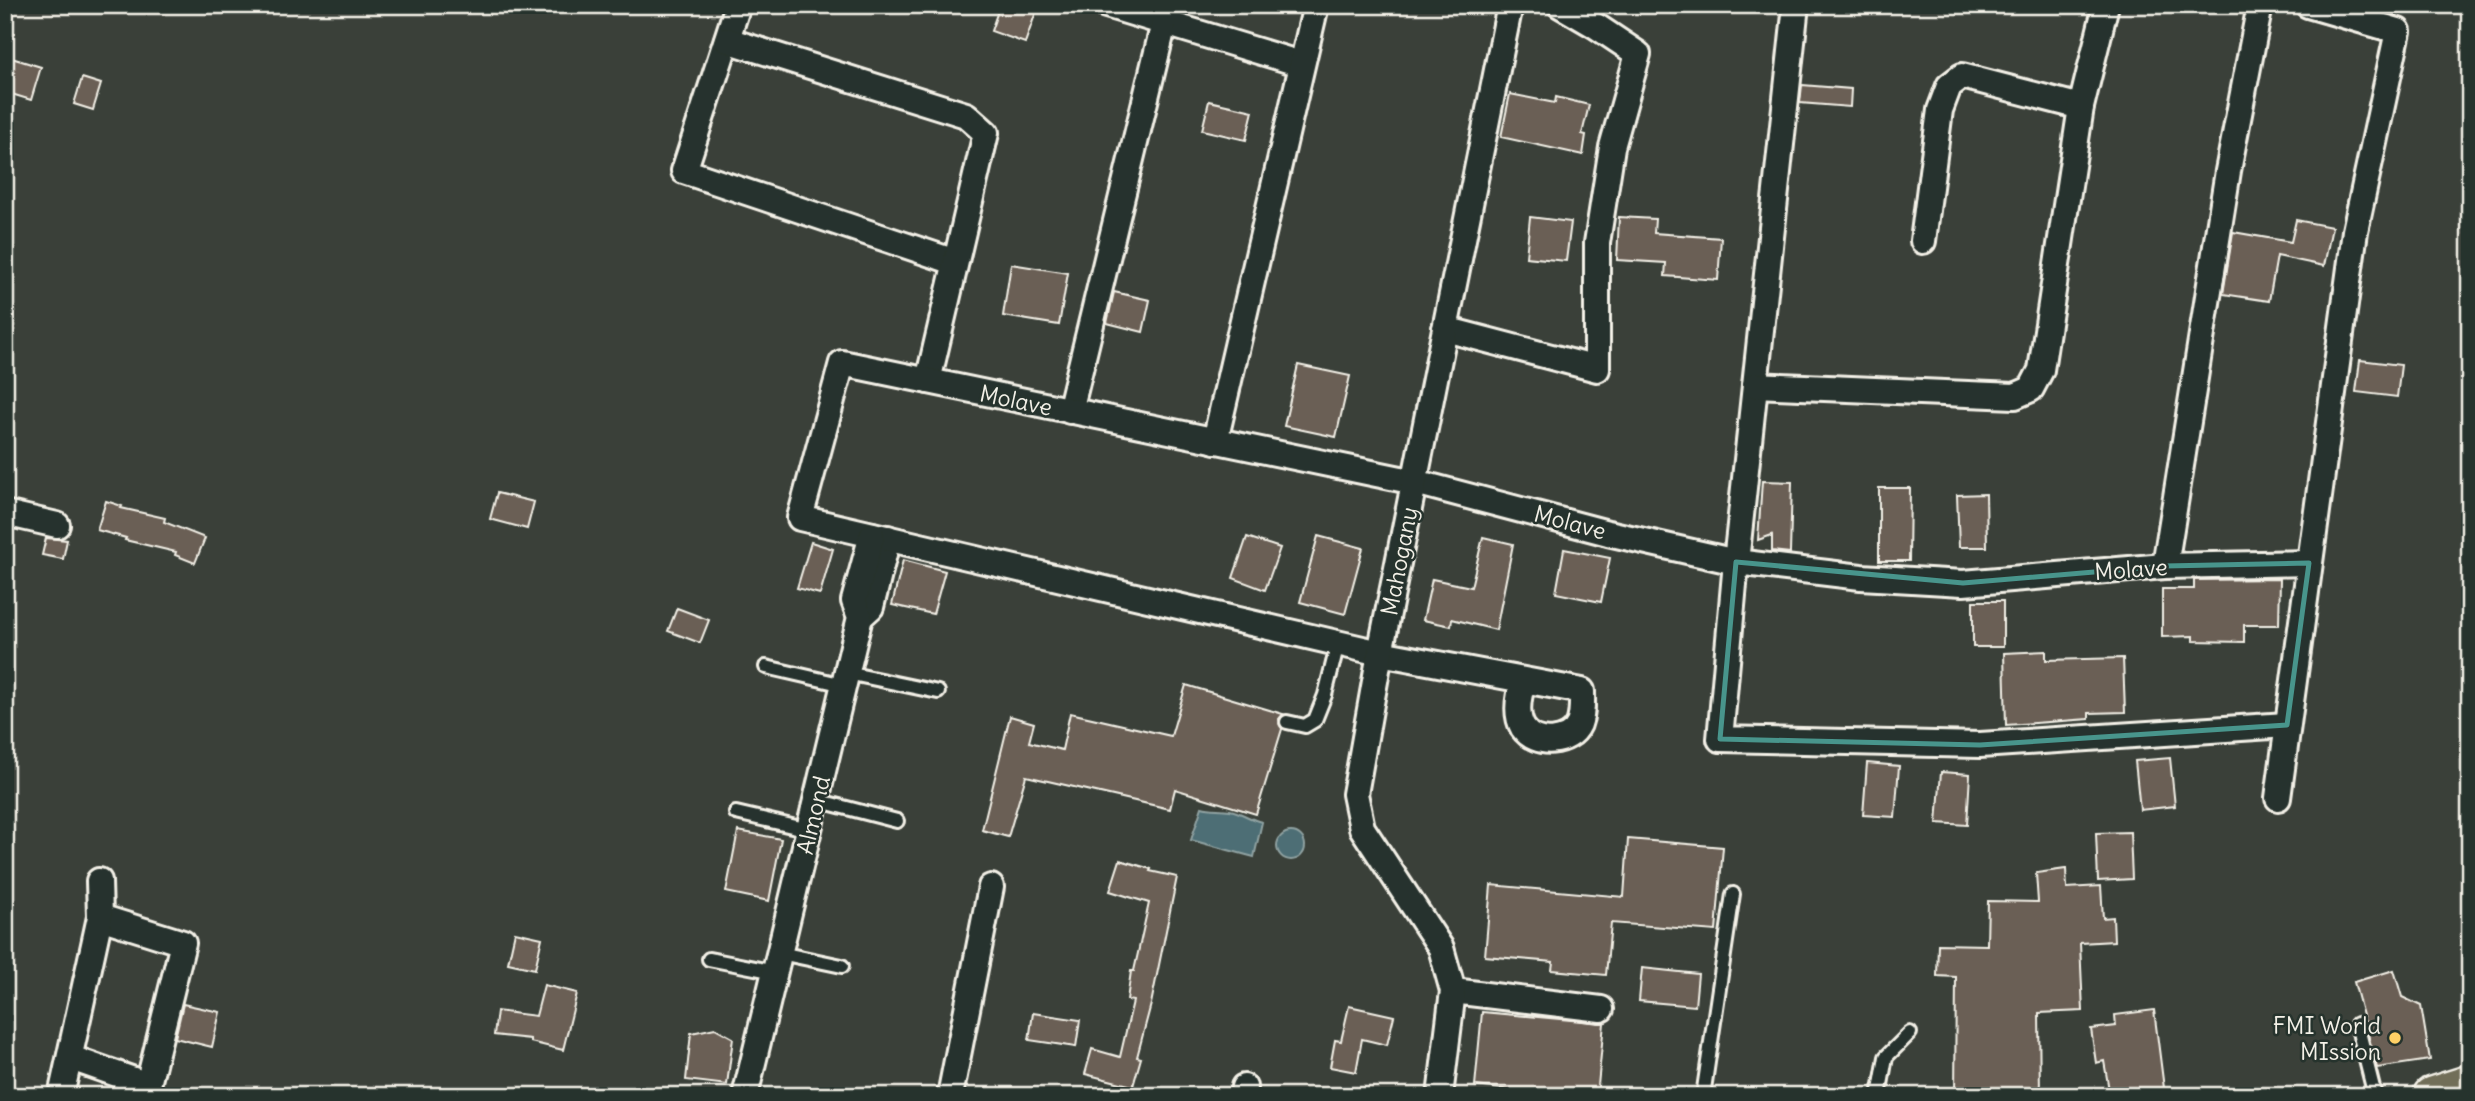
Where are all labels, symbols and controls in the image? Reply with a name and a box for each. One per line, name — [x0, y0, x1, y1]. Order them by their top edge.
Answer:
street label: Molave — [977, 378, 1055, 422]
street label: Molave — [1531, 499, 1609, 545]
street label: Mahogany — [1374, 504, 1424, 618]
street label: Molave — [2093, 552, 2169, 586]
street label: Almond — [790, 773, 836, 857]
place label: FMI World MIssion — [2273, 1011, 2381, 1066]
marker: FMI World MIssion — [2387, 1030, 2403, 1046]

